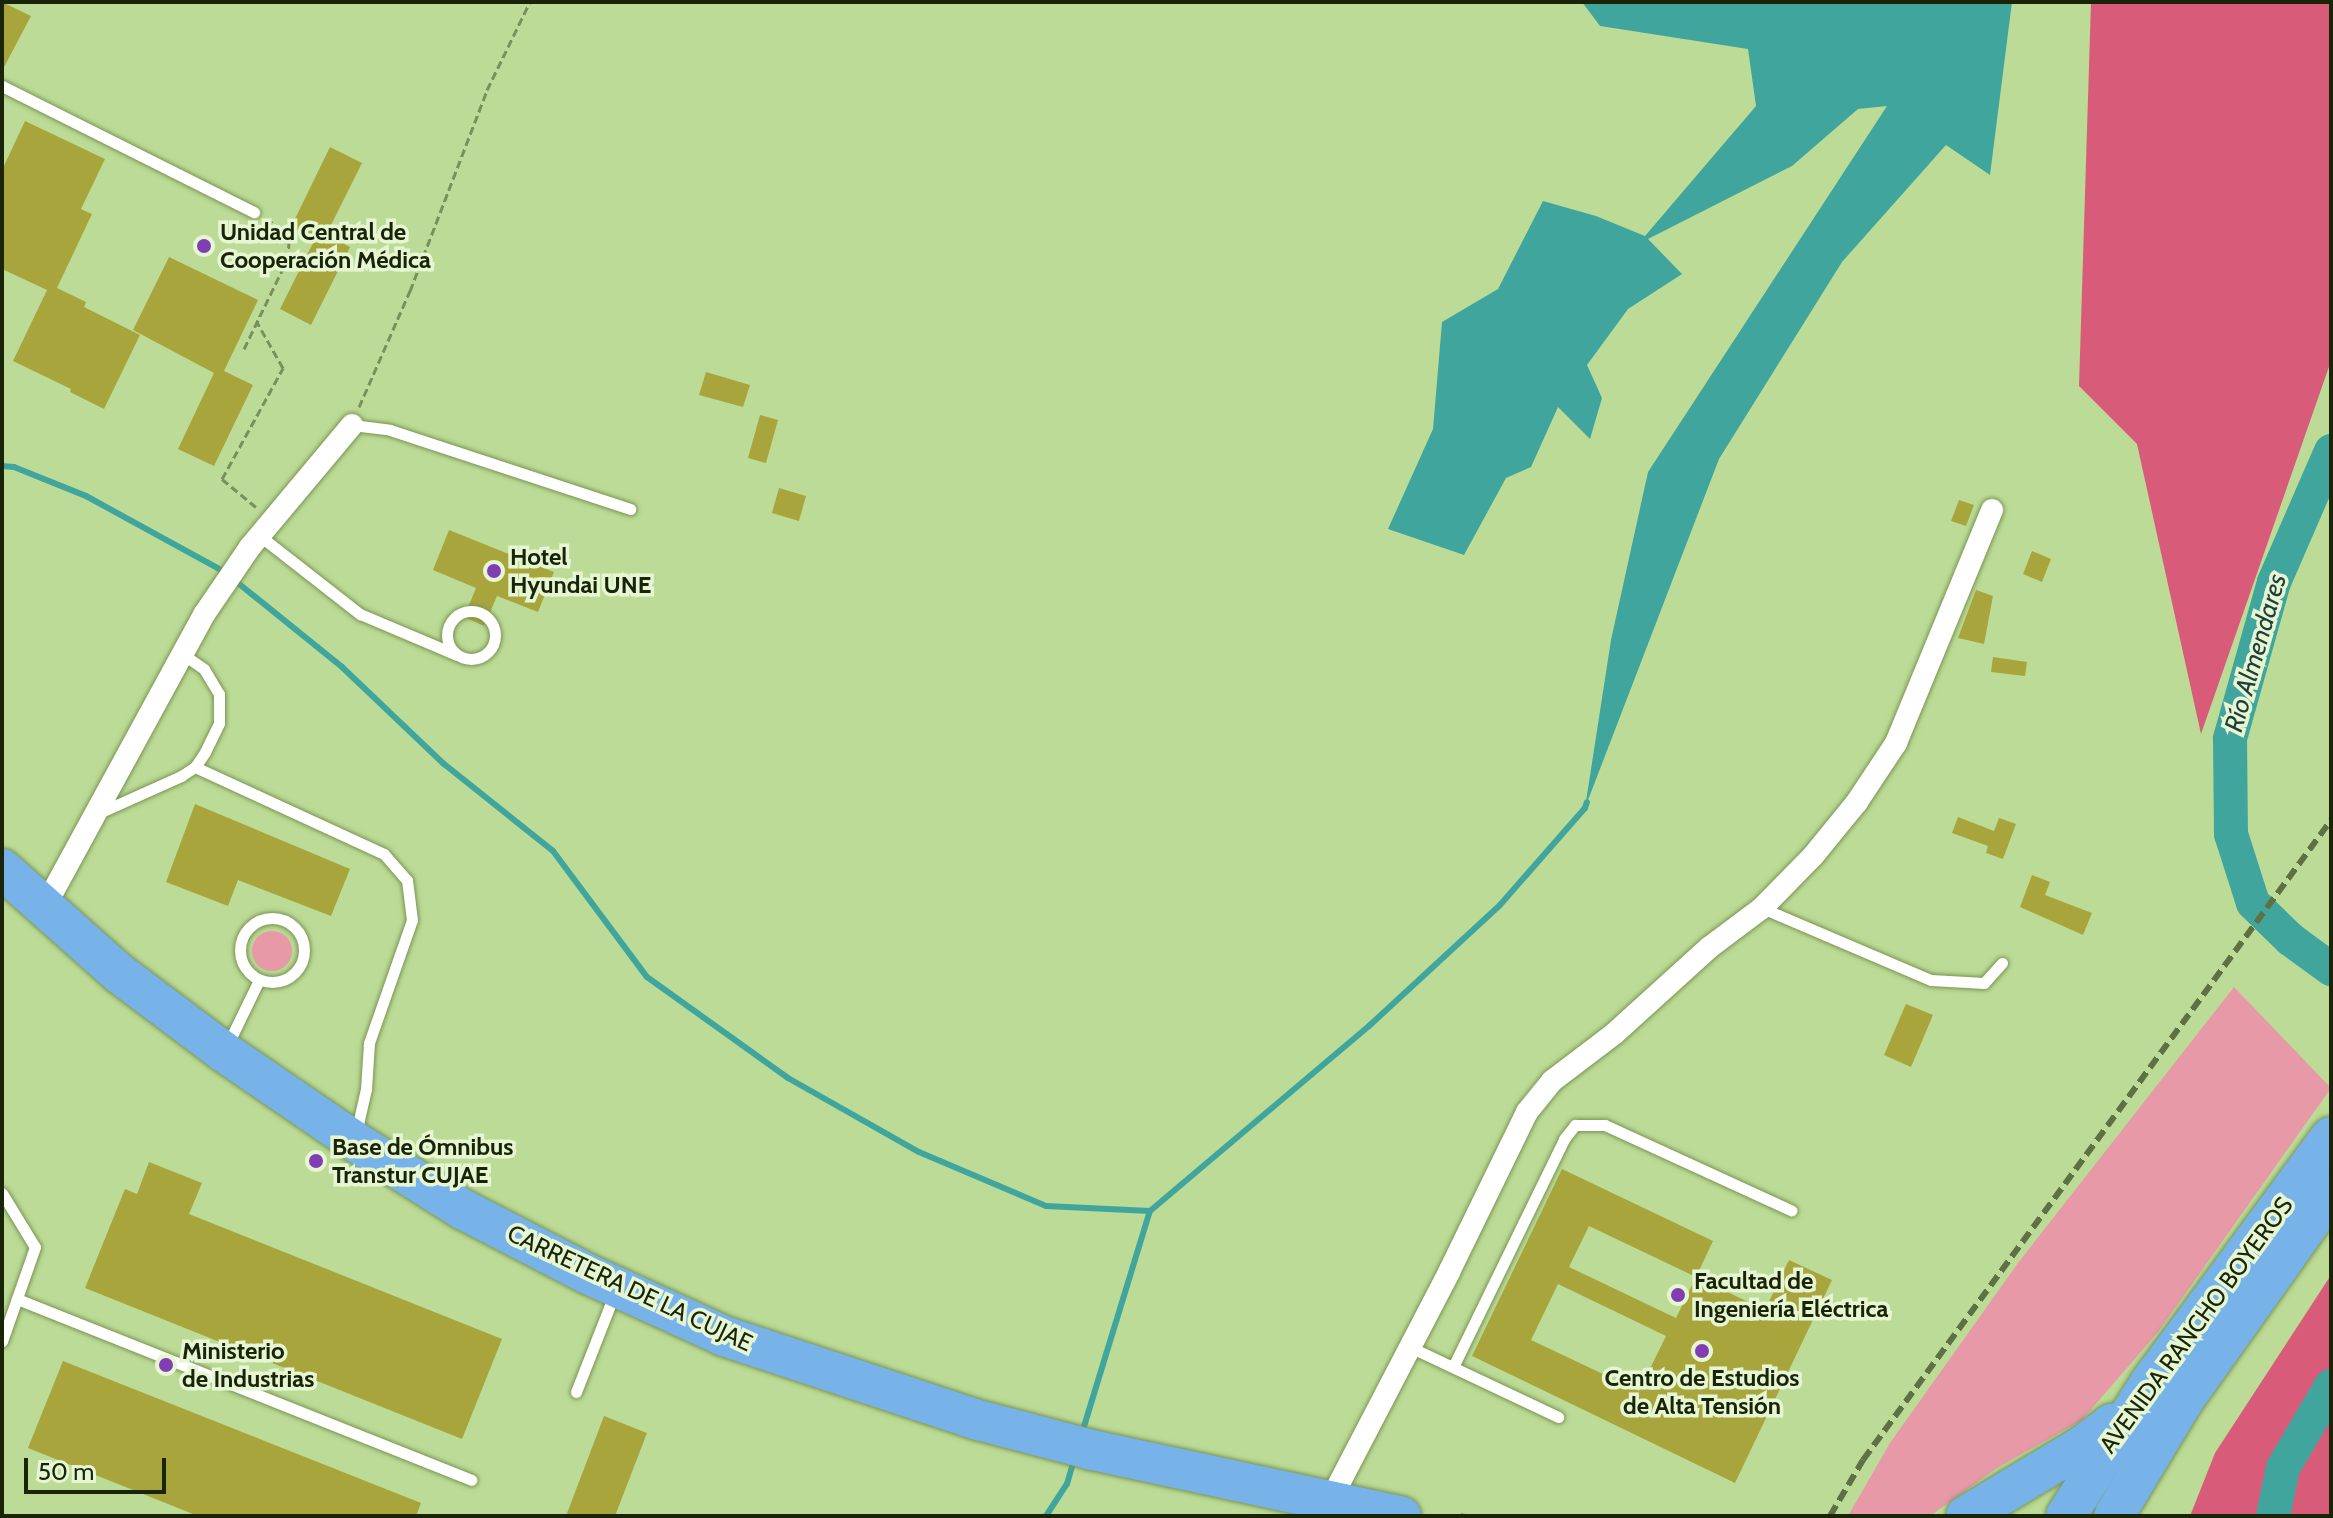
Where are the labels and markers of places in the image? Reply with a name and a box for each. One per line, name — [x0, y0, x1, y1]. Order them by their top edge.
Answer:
place label: Unidad Central de Cooperación Médica — [220, 218, 431, 274]
marker: Unidad Central de Cooperación Médica — [195, 237, 213, 255]
place label: Hotel Hyundai UNE — [510, 543, 651, 599]
marker: Hotel Hyundai UNE — [485, 562, 503, 580]
place label: Base de Ómnibus Transtur CUJAE — [332, 1133, 513, 1189]
marker: Base de Ómnibus Transtur CUJAE — [307, 1152, 325, 1170]
place label: Facultad de Ingeniería Eléctrica — [1694, 1267, 1888, 1323]
marker: Facultad de Ingeniería Eléctrica — [1669, 1286, 1687, 1304]
place label: Ministerio de Industrias — [182, 1337, 314, 1393]
marker: Centro de Estudios de Alta Tensión — [1693, 1342, 1711, 1360]
marker: Ministerio de Industrias — [157, 1356, 175, 1374]
place label: Centro de Estudios de Alta Tensión — [1605, 1364, 1799, 1420]

